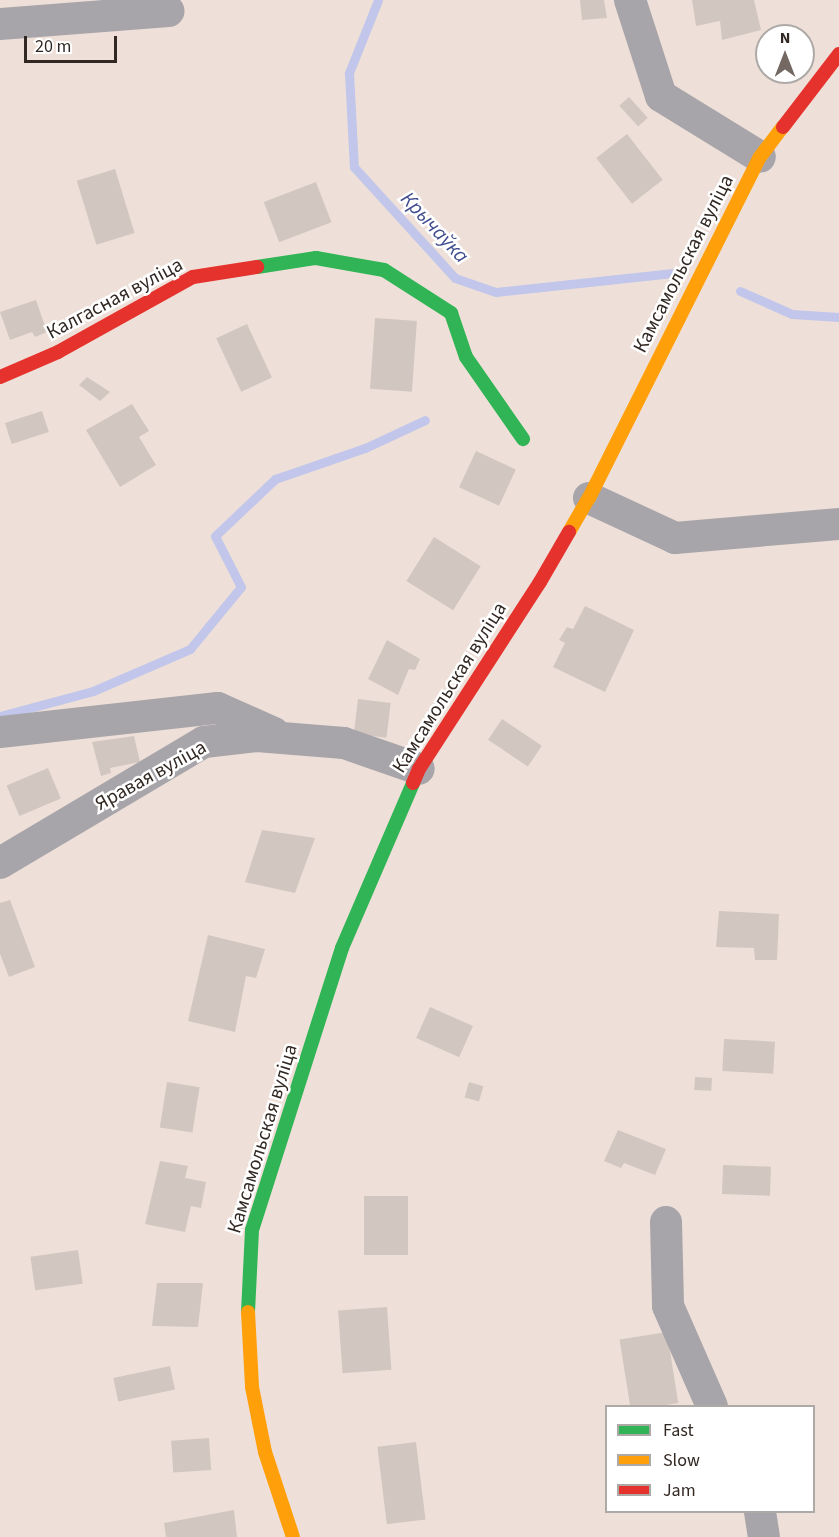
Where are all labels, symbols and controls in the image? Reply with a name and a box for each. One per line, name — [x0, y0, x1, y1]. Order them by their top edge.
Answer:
scale bar — [27, 24, 120, 62]
north arrow — [755, 24, 815, 84]
text: N — [780, 27, 790, 49]
text: 20 m — [35, 34, 71, 59]
street label: Камсамольская вуліца — [629, 171, 739, 357]
water label: Крычаўка — [396, 186, 474, 268]
street label: Калгасная вуліца — [43, 253, 187, 345]
street label: Камсамольская вуліца — [388, 598, 512, 778]
street label: Яравая вуліца — [91, 736, 211, 816]
street label: Камсамольская вуліца — [223, 1041, 303, 1237]
legend — [605, 1405, 815, 1513]
text: Fast — [663, 1418, 694, 1443]
text: Slow — [663, 1448, 700, 1473]
text: Jam — [663, 1478, 696, 1503]

